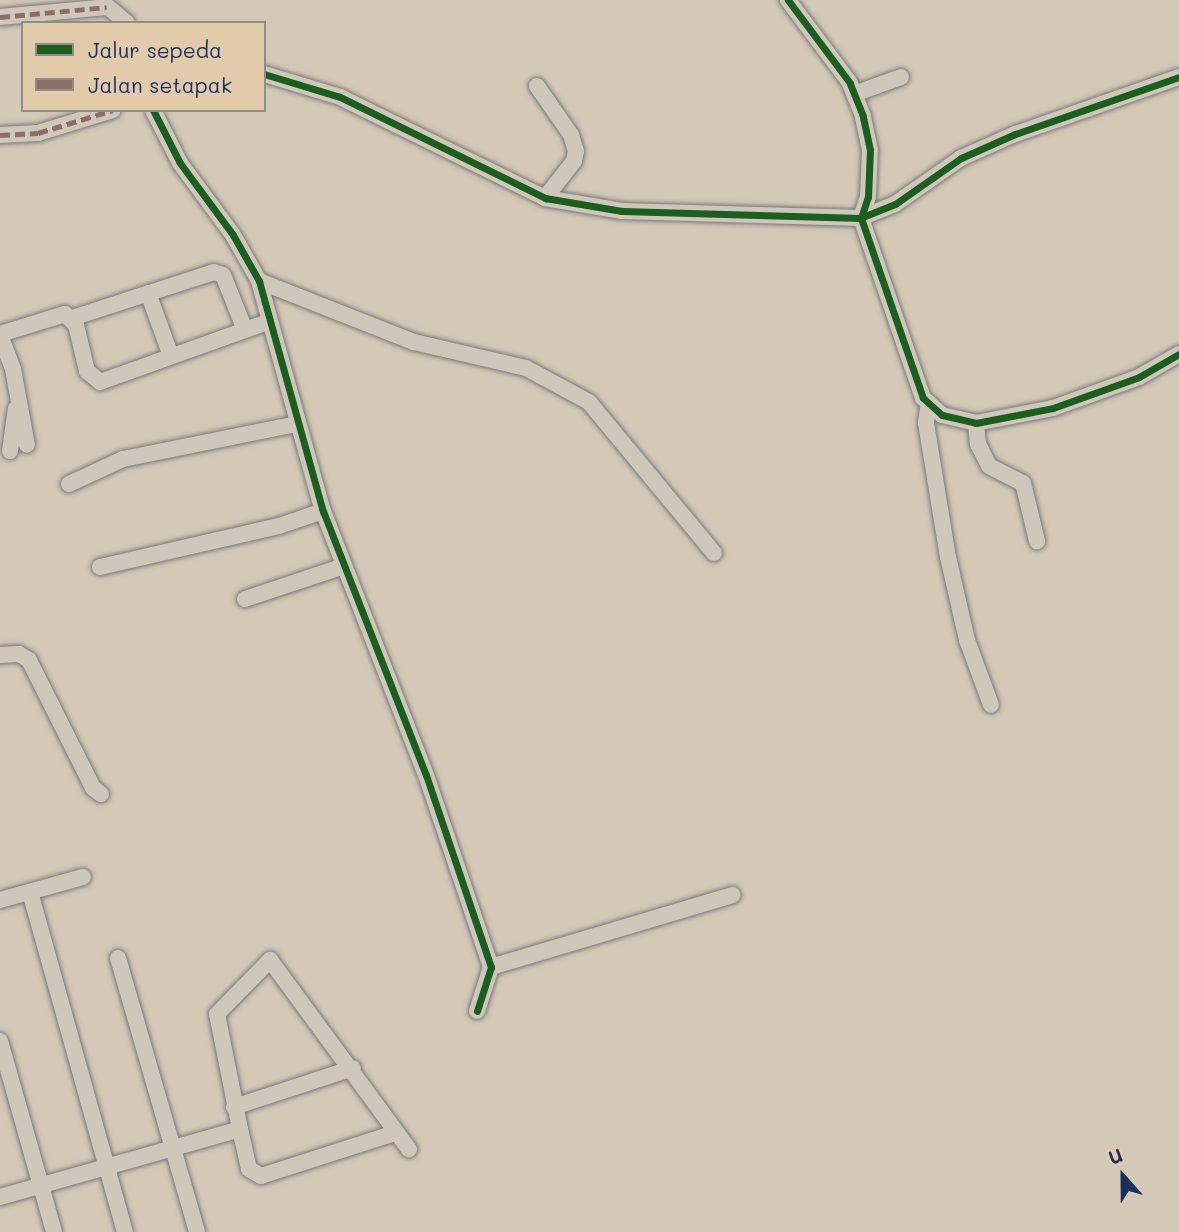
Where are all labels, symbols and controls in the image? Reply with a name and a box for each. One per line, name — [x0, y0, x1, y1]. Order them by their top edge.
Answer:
legend — [21, 21, 266, 112]
text: Jalur sepeda — [88, 36, 222, 63]
text: Jalan setapak — [88, 71, 232, 98]
north arrow — [1088, 1141, 1158, 1211]
text: U — [1105, 1142, 1126, 1170]

